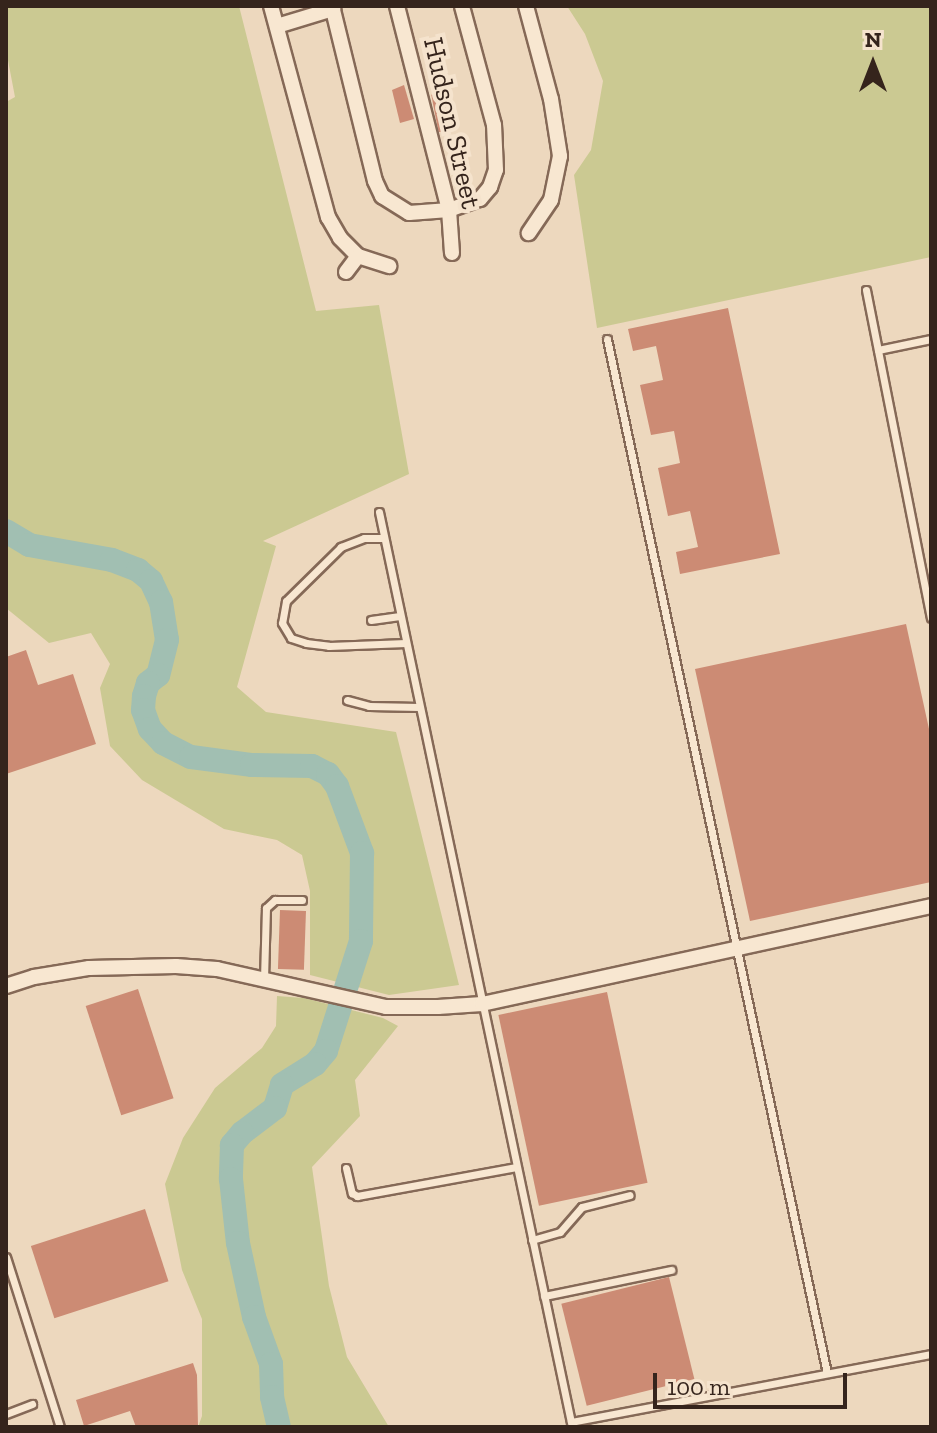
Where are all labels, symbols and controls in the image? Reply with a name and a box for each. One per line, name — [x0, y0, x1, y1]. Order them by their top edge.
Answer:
north arrow — [833, 24, 913, 104]
text: N — [865, 26, 881, 53]
street label: Hudson Street — [416, 34, 488, 212]
scale bar — [657, 1357, 851, 1407]
text: 100 m — [667, 1372, 730, 1401]

